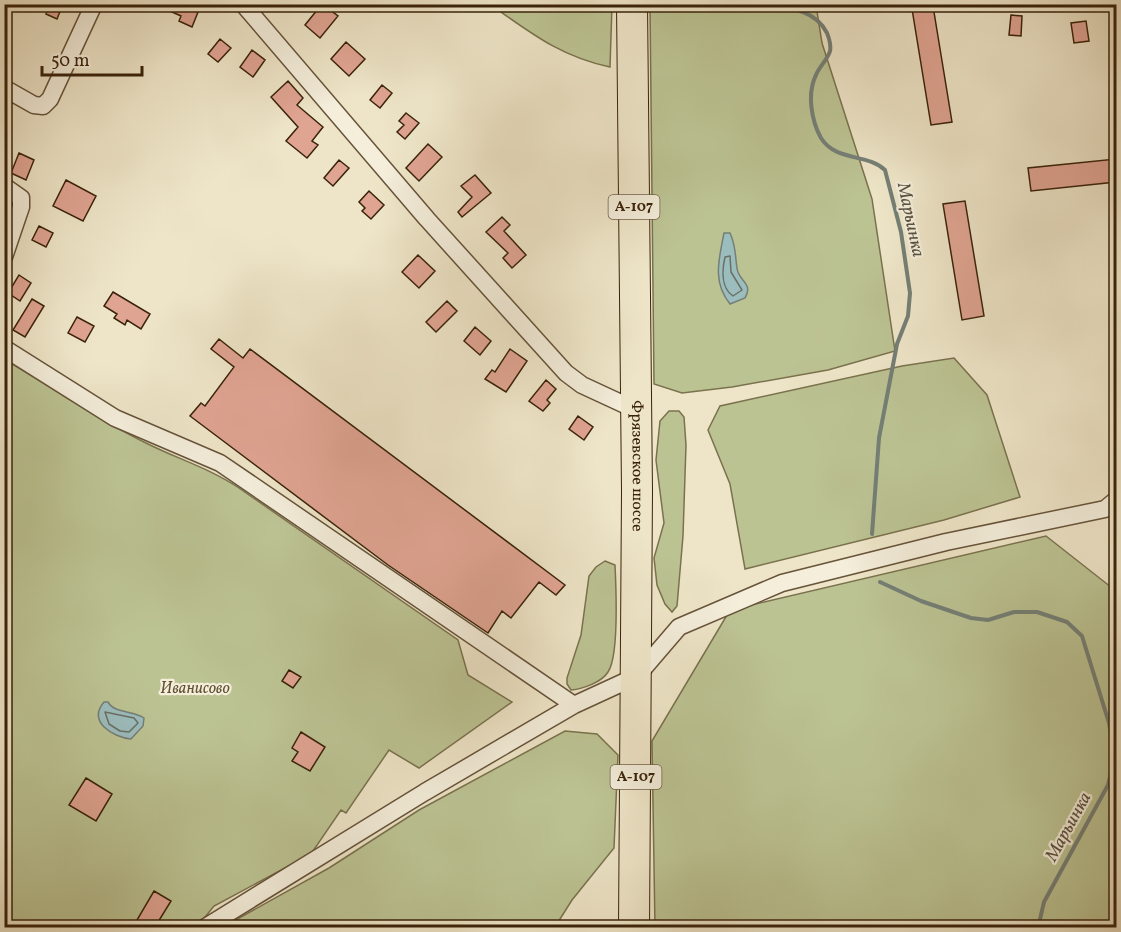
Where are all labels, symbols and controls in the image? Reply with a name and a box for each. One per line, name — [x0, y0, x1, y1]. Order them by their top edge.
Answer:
scale bar — [42, 39, 142, 77]
text: 50 m — [51, 49, 90, 74]
water label: Марьинка — [890, 180, 930, 259]
road number: А-107 — [608, 195, 660, 219]
street label: Фрязевское шоссе — [625, 400, 648, 532]
park label: Иванисово — [160, 678, 230, 700]
road number: А-107 — [610, 765, 662, 789]
water label: Марьинка — [1039, 788, 1098, 867]

